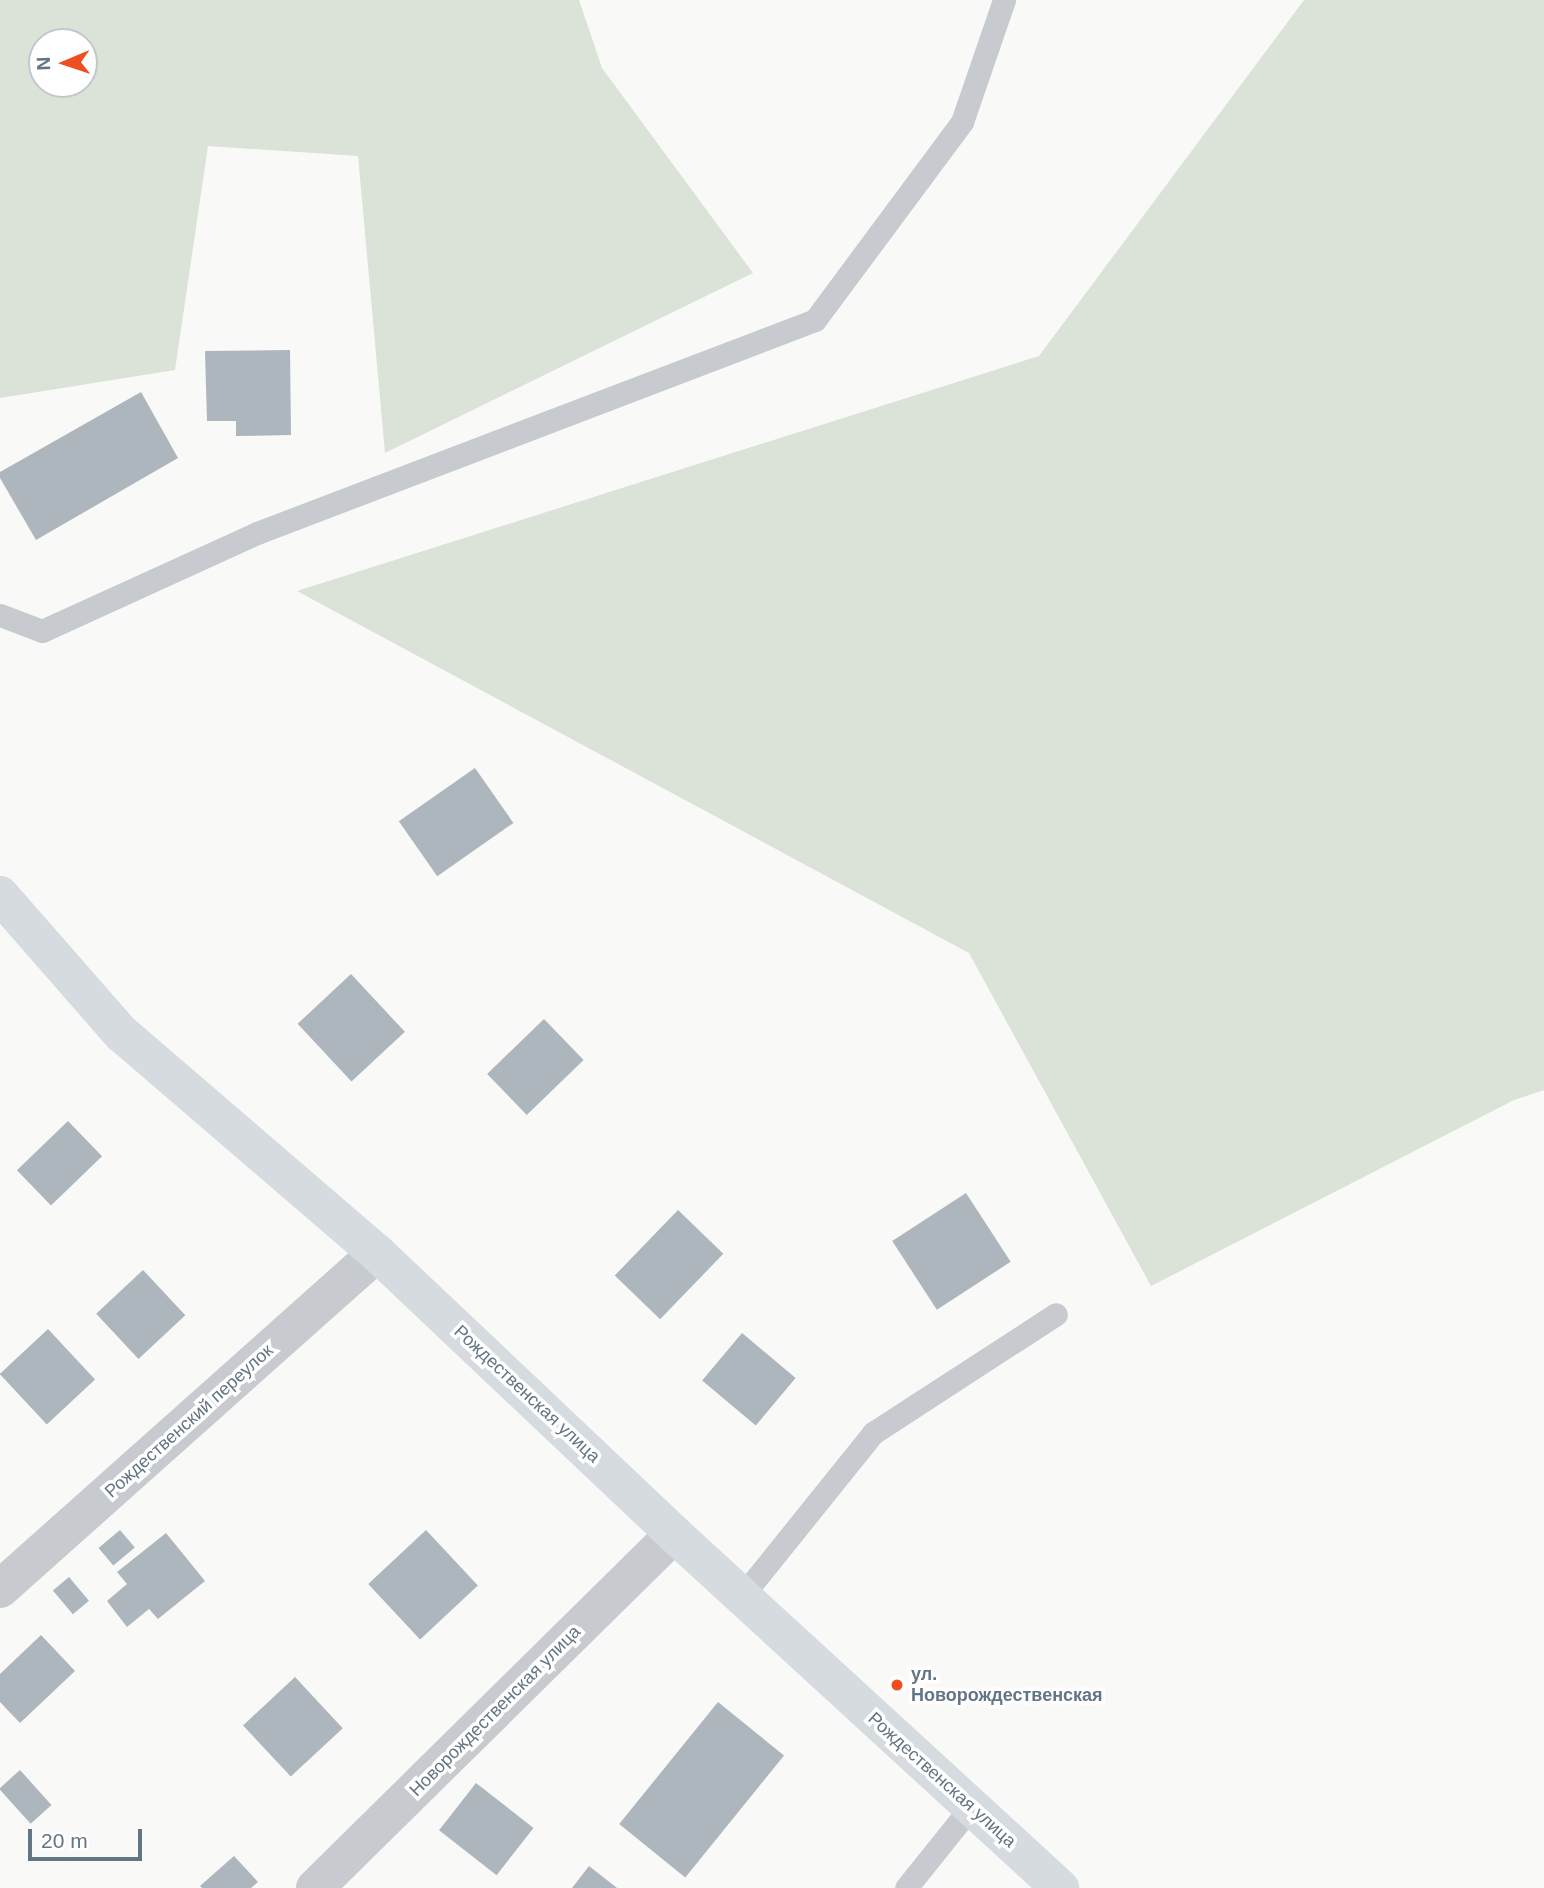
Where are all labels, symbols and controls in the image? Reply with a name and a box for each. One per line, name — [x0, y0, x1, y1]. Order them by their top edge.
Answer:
north arrow — [28, 28, 98, 98]
text: N — [33, 56, 54, 71]
street label: Рождественская улица — [450, 1321, 604, 1467]
street label: Рождественский переулок — [100, 1340, 278, 1502]
street label: Новорождественская улица — [405, 1621, 585, 1801]
place label: ул. Новорождественская — [911, 1664, 1103, 1706]
marker: ул. Новорождественская — [889, 1677, 905, 1693]
street label: Рождественская улица — [864, 1708, 1020, 1852]
scale bar — [32, 1814, 145, 1858]
text: 20 m — [41, 1829, 88, 1852]

